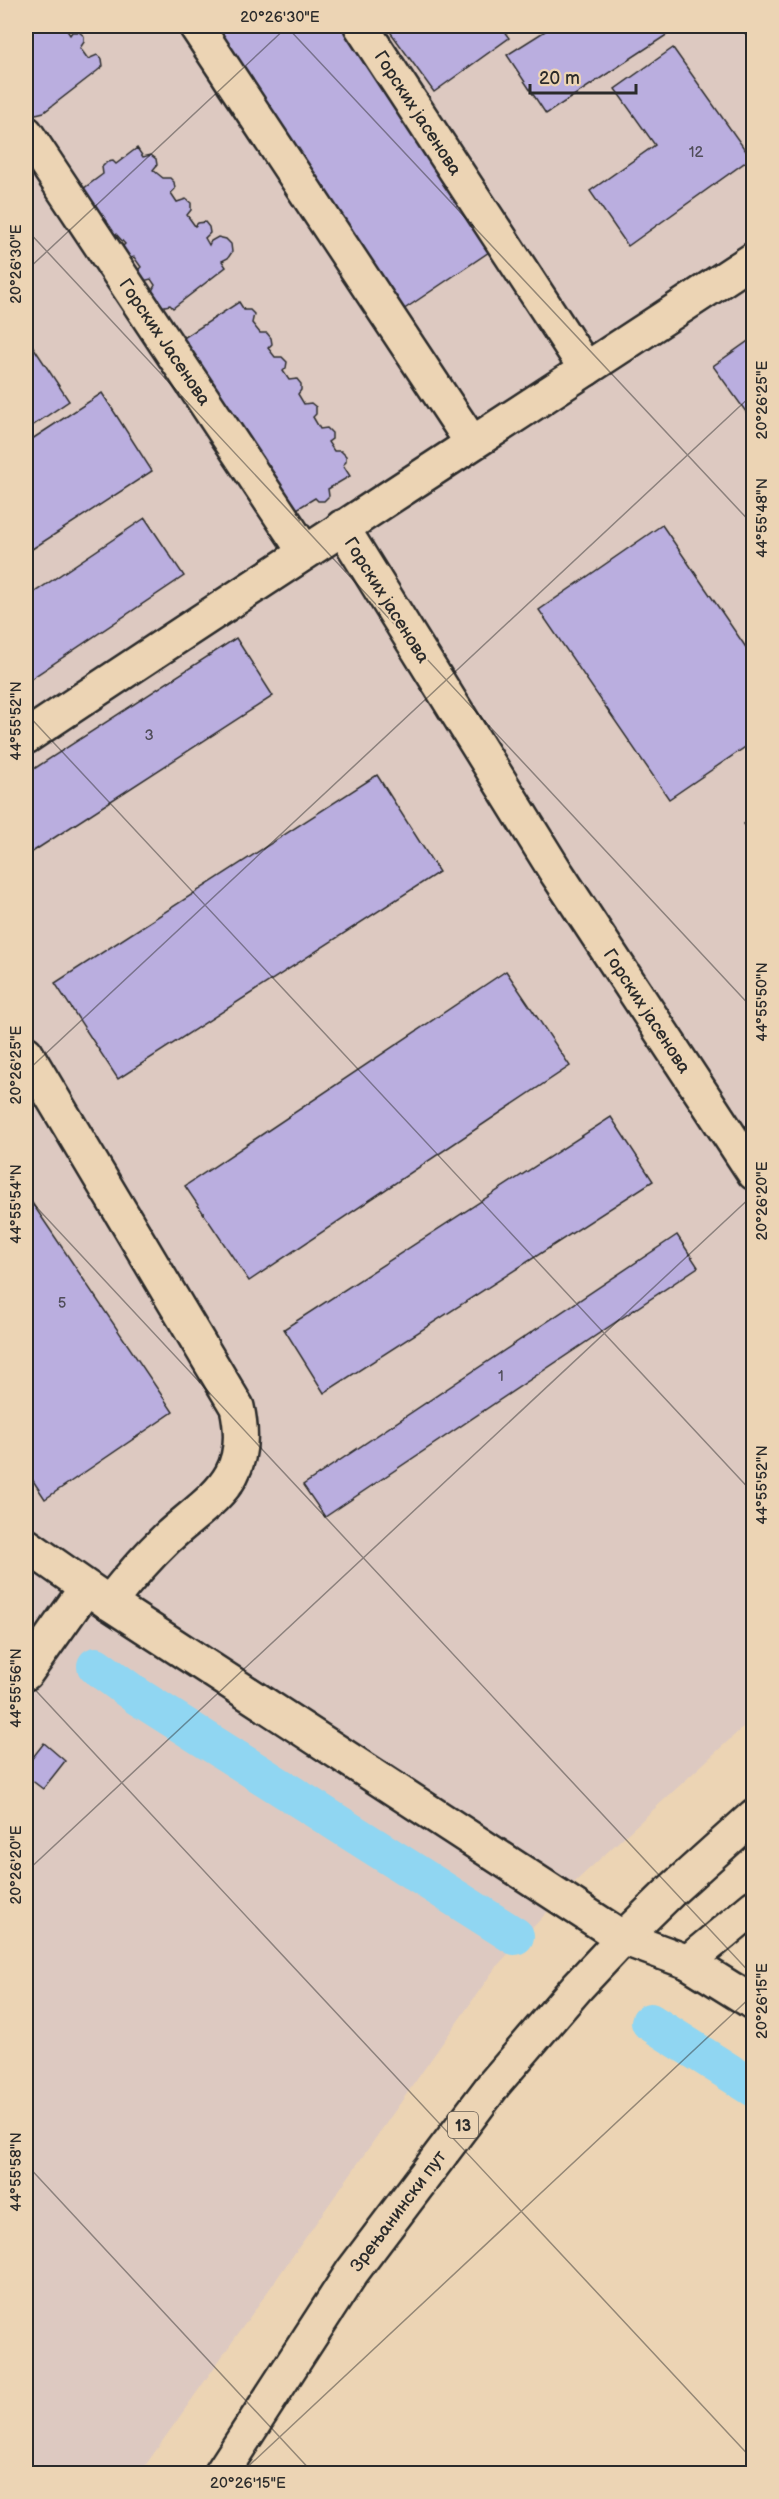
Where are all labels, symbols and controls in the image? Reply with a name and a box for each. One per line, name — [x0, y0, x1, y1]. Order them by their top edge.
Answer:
text: 20°26'30"E — [240, 8, 320, 27]
street label: Горских јасенова — [370, 47, 466, 180]
scale bar — [530, 57, 636, 95]
text: 20 m — [539, 68, 580, 89]
house number: 12 — [689, 143, 703, 162]
text: 20°26'30"E — [7, 224, 26, 304]
street label: Горских Јасенова — [114, 275, 215, 410]
text: 20°26'25"E — [753, 360, 772, 439]
text: 44°55'48"N — [753, 478, 772, 558]
street label: Горских јасенова — [339, 534, 434, 667]
text: 44°55'52"N — [7, 681, 26, 761]
house number: 3 — [144, 726, 154, 745]
street label: Горских јасенова — [599, 945, 695, 1078]
text: 44°55'50"N — [753, 962, 772, 1042]
text: 20°26'25"E — [7, 1025, 26, 1104]
text: 20°26'20"E — [753, 1161, 772, 1241]
text: 44°55'54"N — [7, 1164, 26, 1244]
house number: 5 — [58, 1294, 66, 1313]
house number: 1 — [498, 1367, 504, 1386]
text: 44°55'52"N — [753, 1445, 772, 1525]
text: 44°55'56"N — [7, 1648, 26, 1728]
text: 20°26'20"E — [7, 1825, 26, 1905]
text: 20°26'15"E — [753, 1963, 772, 2039]
road number: 13 — [448, 2112, 478, 2138]
text: 44°55'58"N — [7, 2132, 26, 2212]
street label: Зрењанински пут — [346, 2146, 451, 2276]
text: 20°26'15"E — [210, 2474, 286, 2493]

